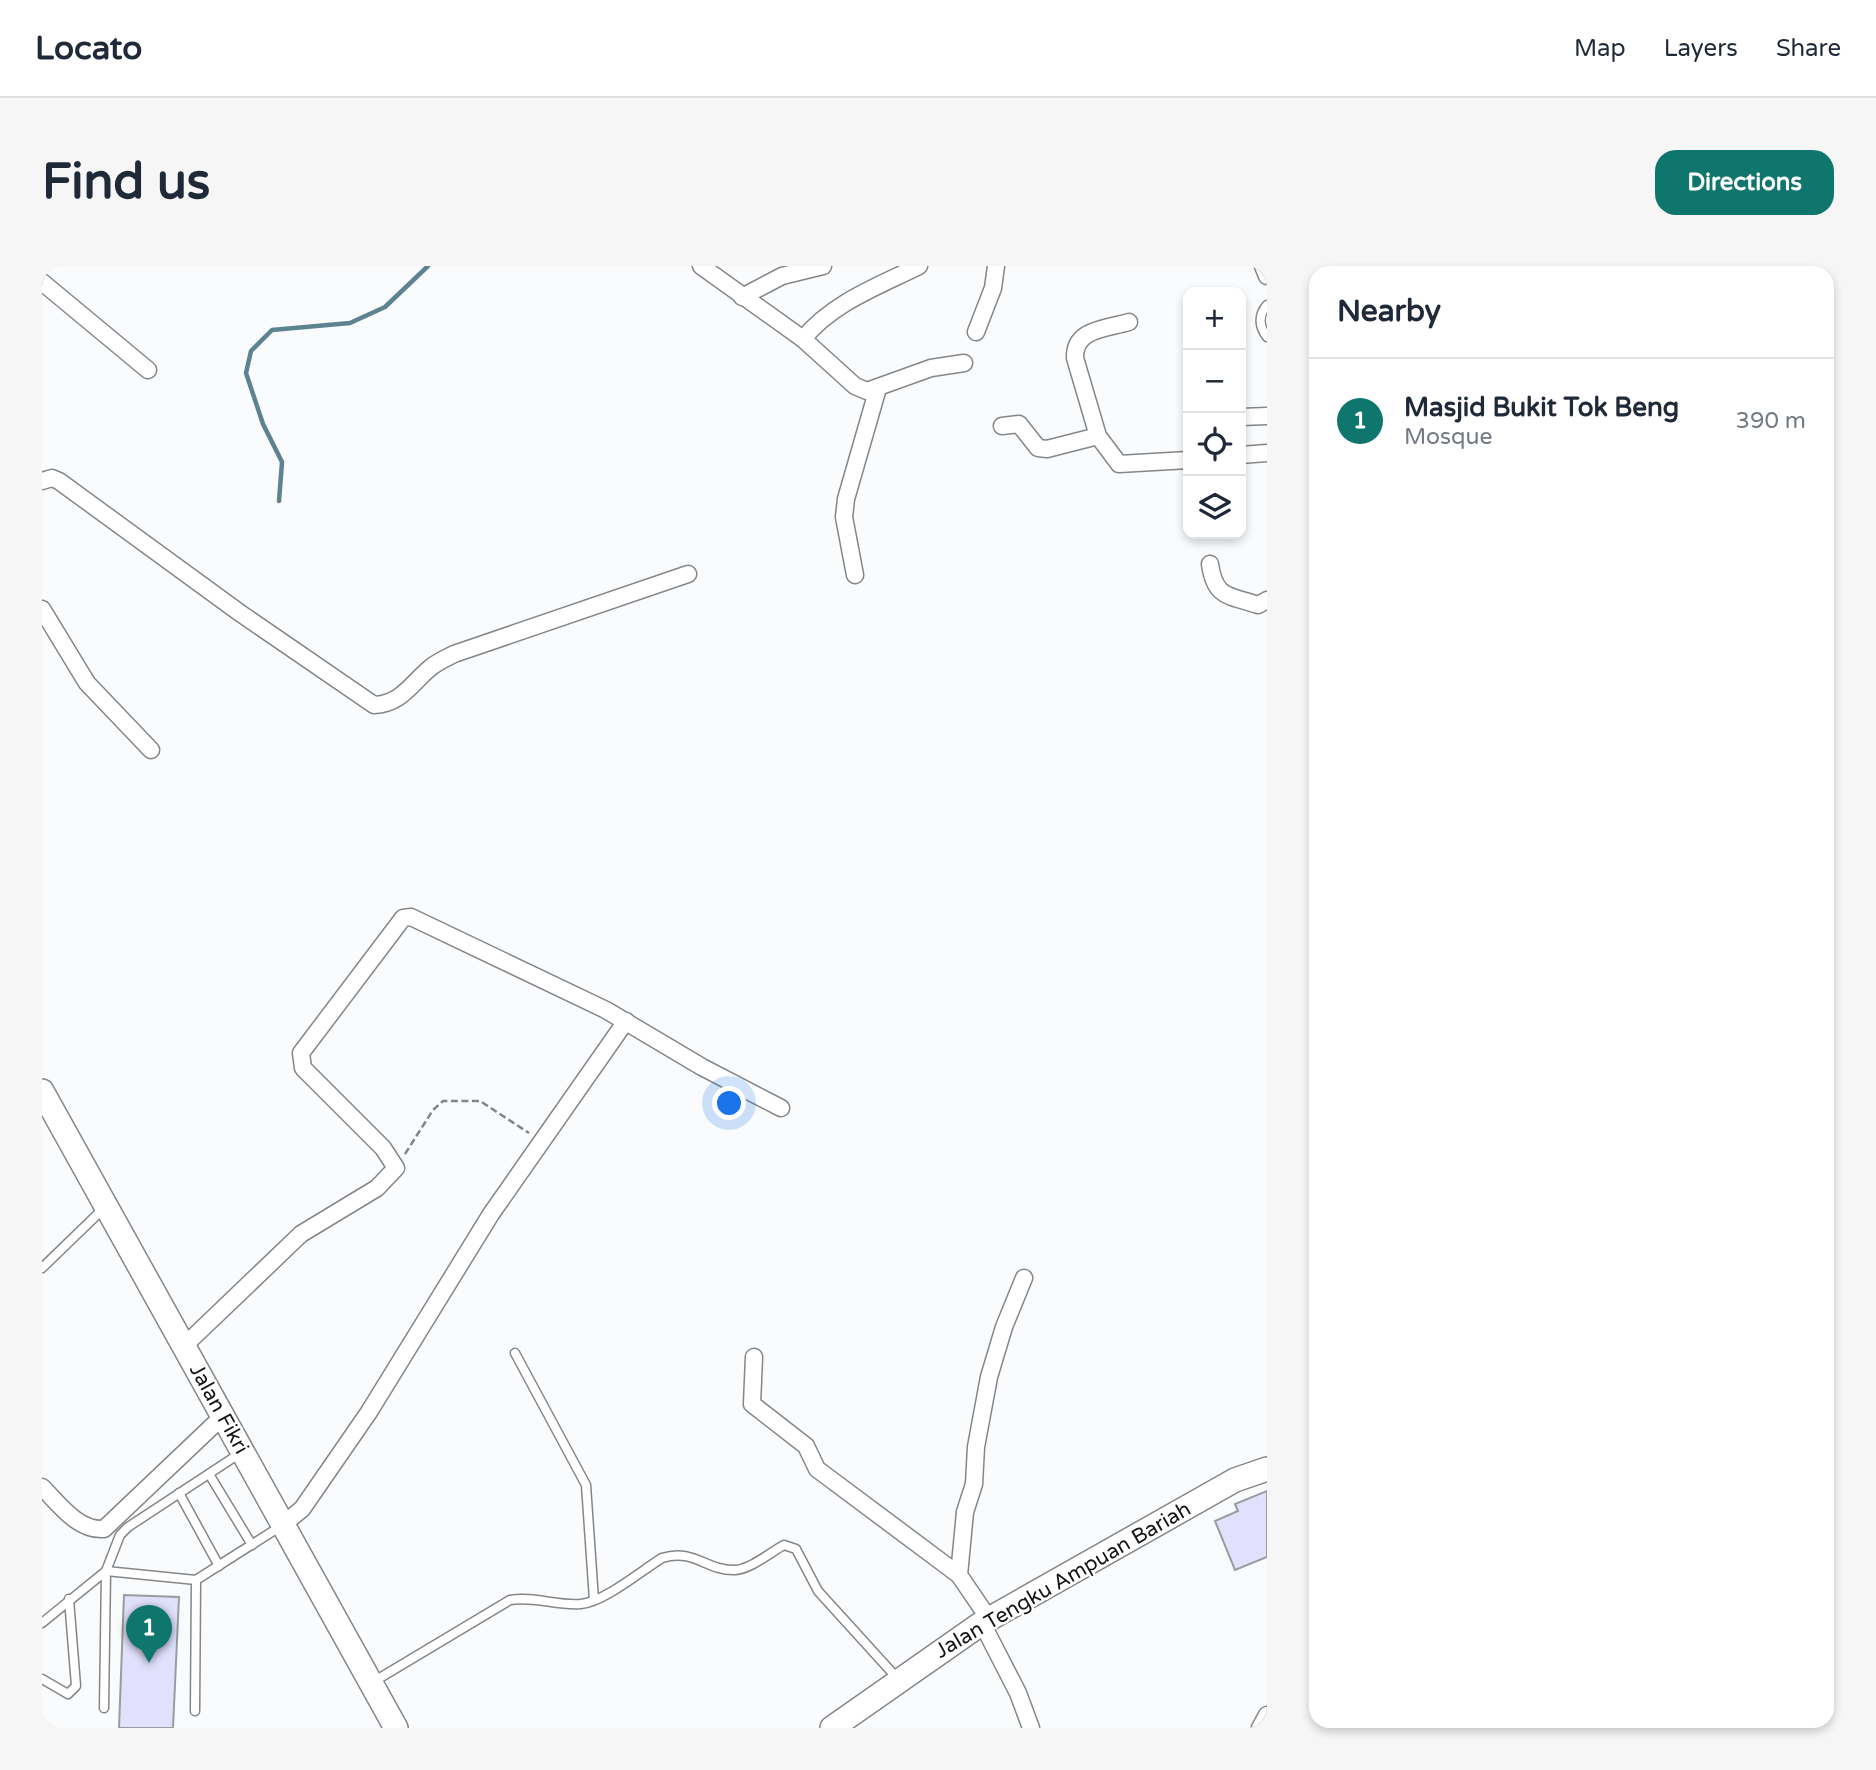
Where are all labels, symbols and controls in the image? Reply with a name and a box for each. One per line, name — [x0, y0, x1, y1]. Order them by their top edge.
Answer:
text: Locato — [35, 29, 142, 68]
text: Map — [1574, 34, 1626, 63]
text: Layers — [1664, 34, 1738, 63]
text: Share — [1776, 34, 1841, 63]
button: Directions — [1655, 150, 1834, 215]
text: Find us — [42, 153, 210, 212]
map controls — [1183, 287, 1246, 539]
button: + — [1183, 287, 1246, 350]
text: Nearby — [1337, 293, 1441, 330]
button: − — [1183, 350, 1246, 413]
text: Masjid Bukit Tok Beng — [1404, 392, 1679, 423]
text: 1 — [1353, 407, 1367, 435]
text: 390 m — [1736, 407, 1806, 435]
button: locate — [1183, 413, 1246, 476]
text: Mosque — [1404, 423, 1492, 451]
button: layers — [1183, 476, 1246, 539]
your location — [712, 1086, 746, 1120]
street label: Jalan Fikri — [184, 1359, 254, 1459]
street label: Jalan Tengku Ampuan Bariah — [931, 1496, 1195, 1664]
pin: 1 — [126, 1605, 172, 1663]

